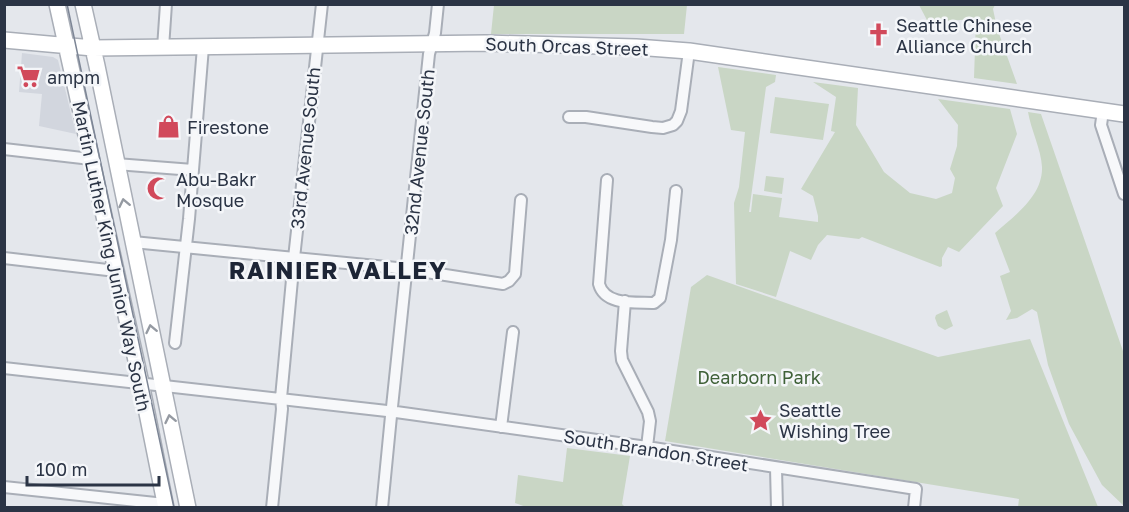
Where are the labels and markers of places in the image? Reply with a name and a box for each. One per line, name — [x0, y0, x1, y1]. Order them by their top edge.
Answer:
place label: Seattle Chinese Alliance Church — [896, 14, 1032, 57]
church icon: Seattle Chinese Alliance Church — [865, 22, 891, 48]
supermarket icon: ampm — [16, 64, 42, 90]
place label: ampm — [47, 66, 100, 88]
shop icon: Firestone — [156, 114, 182, 140]
place label: Firestone — [187, 116, 269, 138]
place label: Abu-Bakr Mosque — [176, 168, 256, 211]
mosque icon: Abu-Bakr Mosque — [145, 176, 171, 202]
place label: Seattle Wishing Tree — [779, 399, 890, 442]
place icon: Seattle Wishing Tree — [748, 407, 774, 433]

